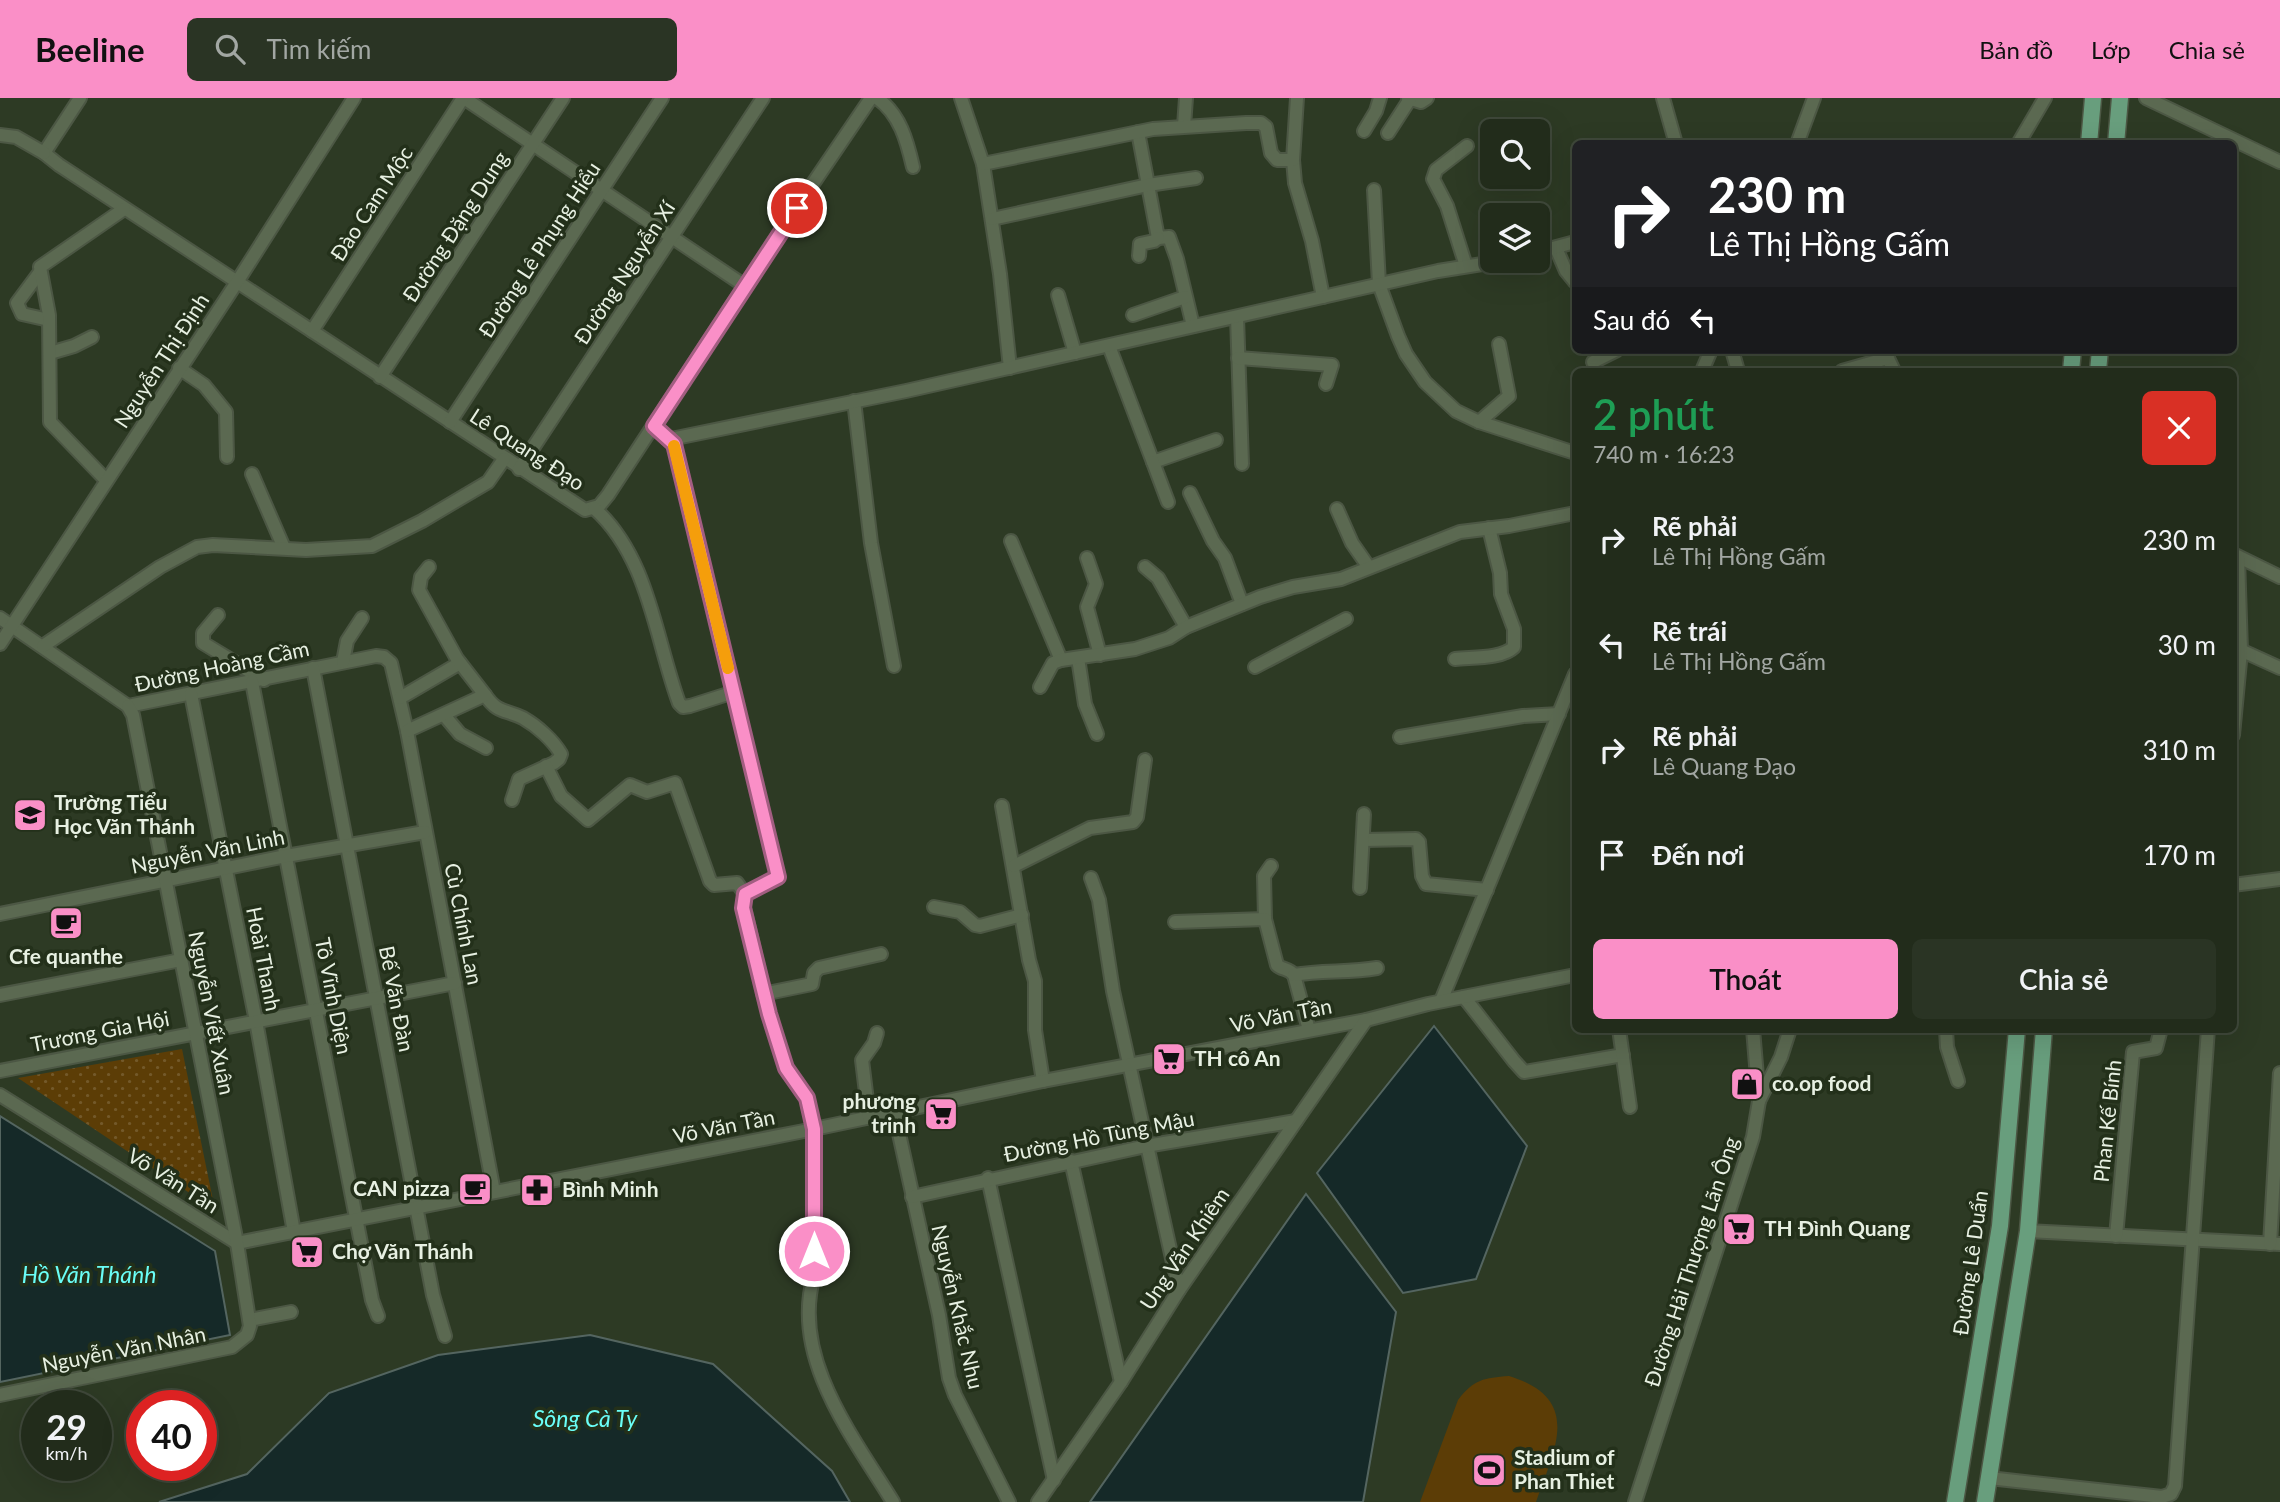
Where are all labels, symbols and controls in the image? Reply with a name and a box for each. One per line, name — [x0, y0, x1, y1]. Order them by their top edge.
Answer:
search box — [187, 18, 677, 81]
text: Beeline — [35, 29, 145, 69]
icon: search — [211, 30, 249, 68]
text: Tìm kiếm — [267, 33, 371, 65]
text: Bản đồ — [1979, 35, 2053, 64]
text: Lớp — [2091, 35, 2131, 64]
text: Chia sẻ — [2169, 35, 2245, 64]
map controls — [1480, 119, 1550, 273]
button: search — [1480, 119, 1550, 189]
street label: Đào Cam Mộc — [324, 141, 417, 265]
street label: Đường Đặng Dung — [397, 146, 513, 306]
street label: Đường Lê Phụng Hiểu — [473, 157, 605, 342]
text: 230 m — [1708, 165, 1846, 223]
icon: right — [1593, 168, 1684, 259]
pin — [767, 178, 827, 238]
icon: arrive — [778, 189, 816, 227]
street label: Đường Nguyễn Xí — [568, 195, 680, 348]
button: layers — [1480, 203, 1550, 273]
text: Lê Thị Hồng Gấm — [1708, 224, 1950, 263]
street label: Nguyễn Thị Định — [108, 288, 213, 432]
icon: left — [1684, 301, 1722, 339]
text: Sau đó — [1593, 304, 1670, 336]
text: 2 phút — [1593, 389, 1714, 439]
button: close — [2142, 391, 2216, 465]
street label: Lê Quang Đạo — [466, 402, 590, 495]
text: 740 m · 16:23 — [1593, 440, 1735, 468]
text: Rẽ phải — [1652, 510, 1737, 542]
icon: right — [1593, 521, 1631, 559]
text: 230 m — [2143, 524, 2216, 556]
text: Lê Thị Hồng Gấm — [1652, 542, 1826, 570]
text: Rẽ trái — [1652, 615, 1727, 647]
icon: left — [1593, 626, 1631, 664]
text: 30 m — [2158, 629, 2216, 661]
street label: Đường Hoàng Cầm — [132, 635, 311, 696]
text: Lê Thị Hồng Gấm — [1652, 647, 1826, 675]
text: Rẽ phải — [1652, 720, 1737, 752]
icon: right — [1593, 731, 1631, 769]
text: 310 m — [2143, 734, 2216, 766]
text: Lê Quang Đạo — [1652, 752, 1796, 780]
place label: Trường Tiểu Học Văn Thánh — [54, 789, 195, 838]
school or university icon: Trường Tiểu Học Văn Thánh — [11, 796, 49, 834]
street label: Nguyễn Văn Linh — [129, 823, 287, 878]
icon: arrive — [1593, 836, 1631, 874]
text: Đến nơi — [1652, 839, 1744, 871]
text: 170 m — [2143, 839, 2216, 871]
street label: Cù Chính Lan — [440, 861, 489, 987]
cafe icon: Cfe quanthe — [47, 904, 85, 942]
street label: Hoài Thanh — [242, 904, 287, 1013]
street label: Nguyễn Viết Xuân — [184, 929, 241, 1097]
street label: Tô Vĩnh Diện — [311, 935, 358, 1056]
button: Thoát — [1593, 939, 1898, 1019]
button: Chia sẻ — [1912, 939, 2216, 1019]
place label: Cfe quanthe — [9, 943, 123, 968]
street label: Bế Văn Đàn — [375, 944, 420, 1054]
street label: Võ Văn Tần — [1228, 992, 1334, 1037]
street label: Trương Gia Hội — [28, 1005, 171, 1056]
supermarket icon: TH cô An — [1150, 1040, 1188, 1078]
place label: TH cô An — [1194, 1045, 1281, 1070]
street label: Phan Kế Bính — [2088, 1058, 2125, 1183]
shop icon: co.op food — [1728, 1065, 1766, 1103]
place label: co.op food — [1772, 1070, 1871, 1095]
place label: phương trinh — [843, 1088, 916, 1137]
supermarket icon: phương trinh — [922, 1095, 960, 1133]
street label: Võ Văn Tần — [671, 1103, 777, 1148]
street label: Đường Hồ Tùng Mậu — [1001, 1105, 1196, 1166]
street label: Đường Hải Thượng Lãn Ông — [1638, 1133, 1743, 1390]
street label: Võ Văn Tần — [123, 1142, 224, 1218]
cafe icon: CAN pizza — [456, 1170, 494, 1208]
pharmacy icon: Bình Minh — [518, 1171, 556, 1209]
place label: CAN pizza — [353, 1175, 450, 1200]
place label: Bình Minh — [562, 1176, 658, 1201]
street label: Ung Văn Khiêm — [1134, 1182, 1234, 1314]
street label: Đường Lê Duẩn — [1947, 1189, 1992, 1337]
supermarket icon: TH Đình Quang — [1720, 1210, 1758, 1248]
position arrow — [777, 1214, 851, 1288]
place label: TH Đình Quang — [1764, 1215, 1910, 1240]
street label: Nguyễn Khắc Nhu — [927, 1222, 990, 1391]
supermarket icon: Chợ Văn Thánh — [288, 1233, 326, 1271]
place label: Chợ Văn Thánh — [332, 1238, 473, 1263]
water label: Hồ Văn Thánh — [22, 1260, 156, 1288]
street label: Nguyễn Văn Nhân — [40, 1320, 208, 1377]
speed limit sign: 40 — [126, 1390, 217, 1481]
water label: Sông Cà Ty — [533, 1404, 638, 1432]
text: 29 — [46, 1405, 87, 1447]
text: km/h — [45, 1442, 88, 1464]
place label: Stadium of Phan Thiet — [1514, 1444, 1615, 1493]
sports icon: Stadium of Phan Thiet — [1470, 1451, 1508, 1489]

